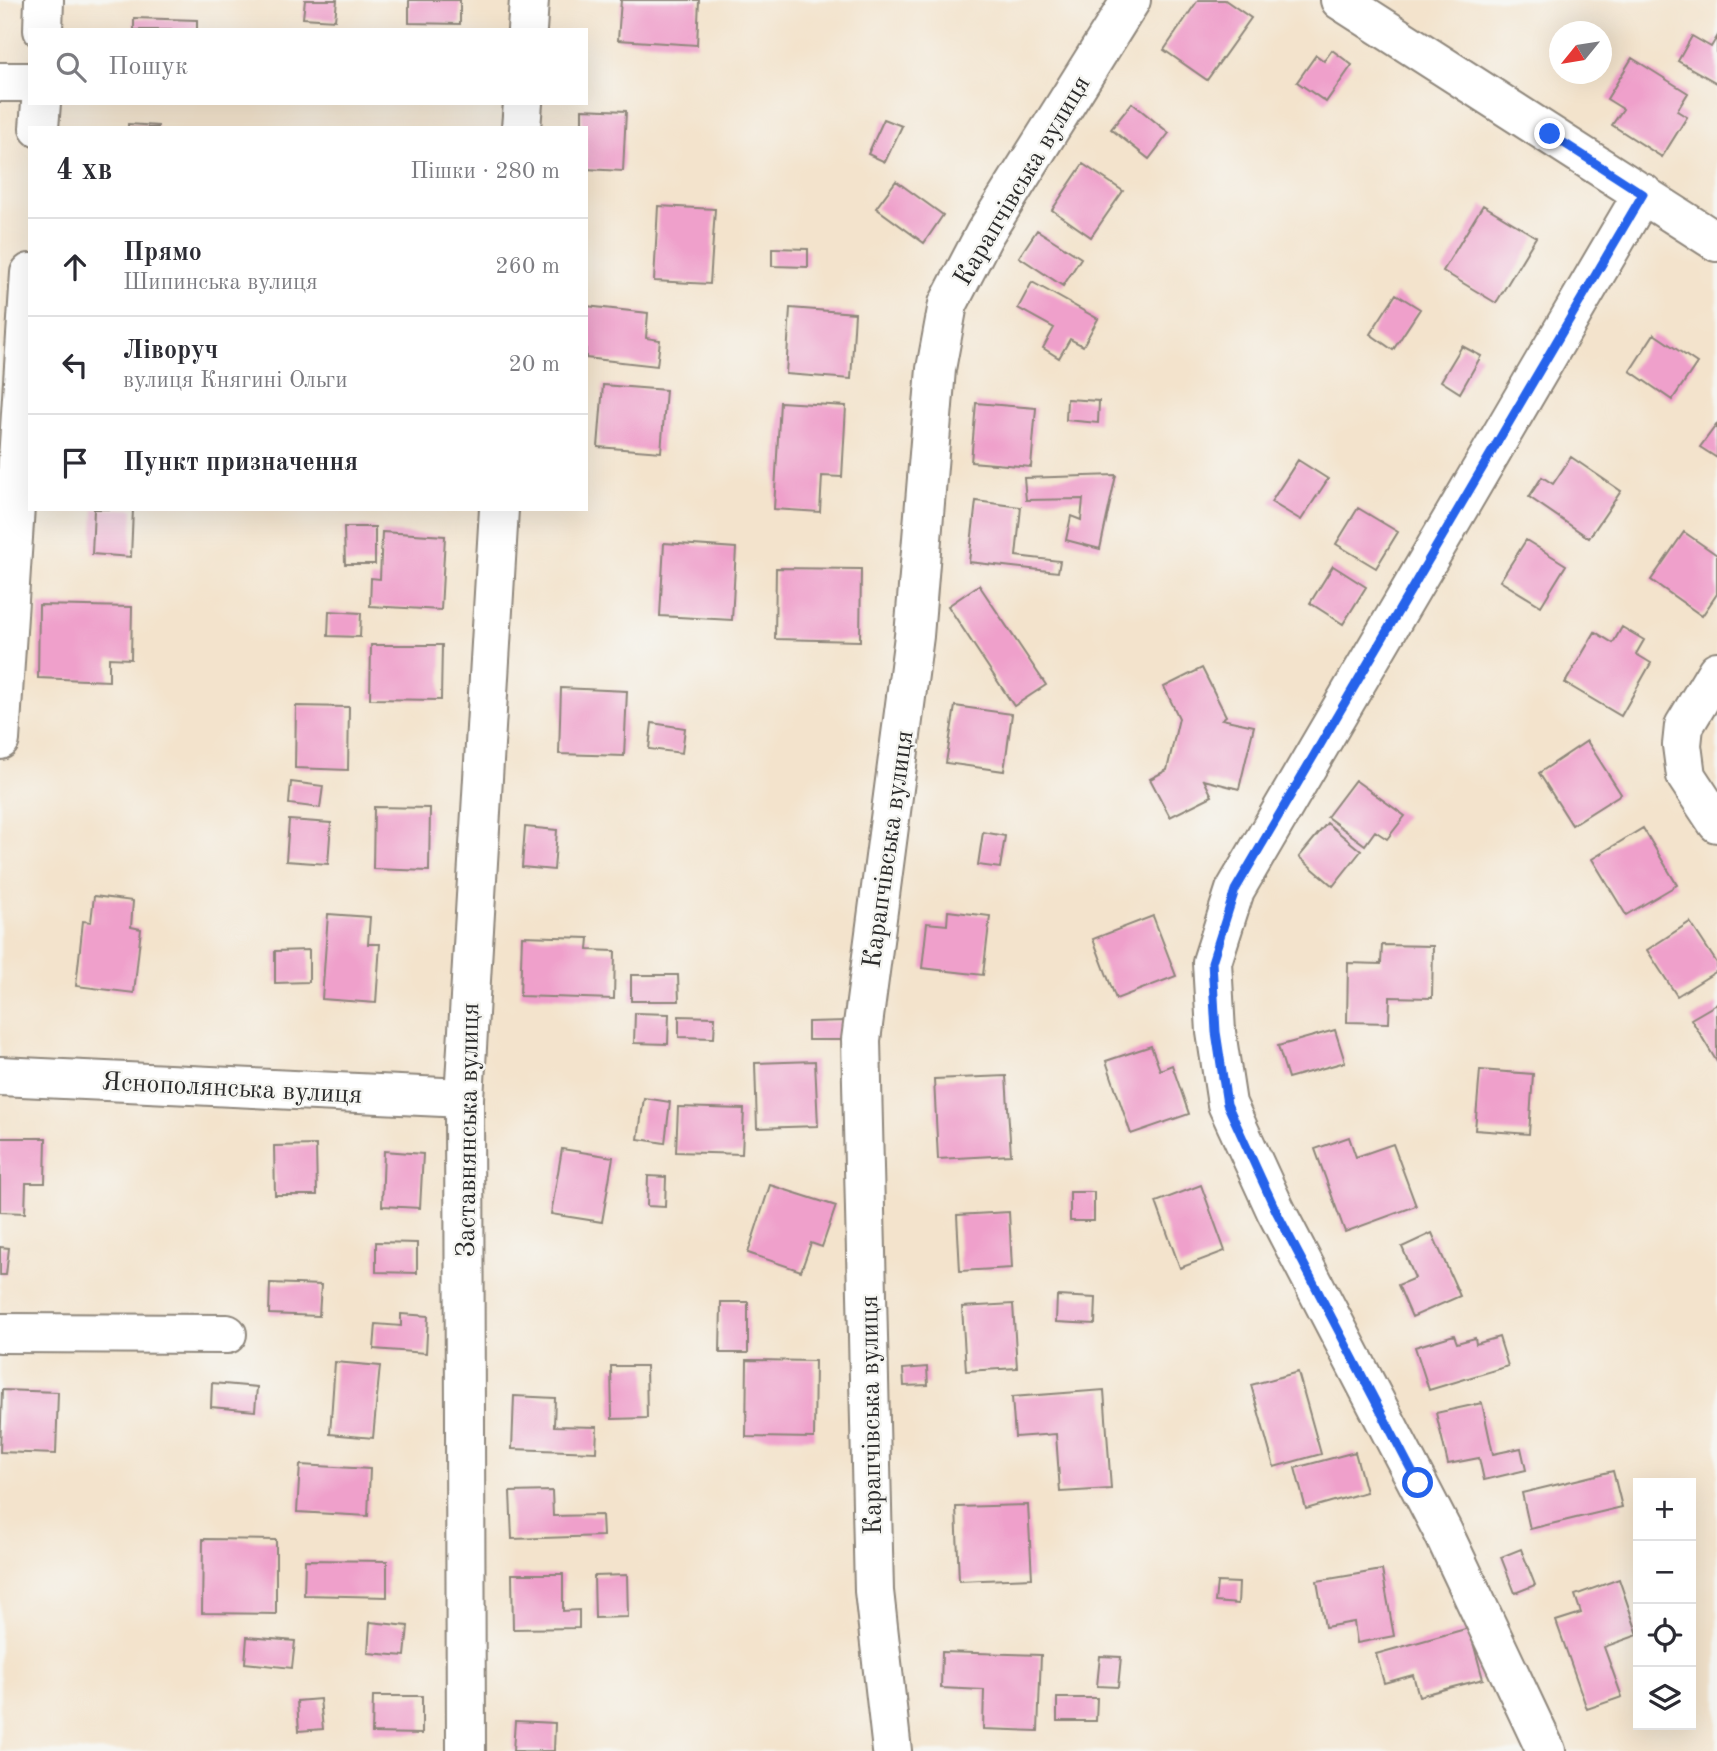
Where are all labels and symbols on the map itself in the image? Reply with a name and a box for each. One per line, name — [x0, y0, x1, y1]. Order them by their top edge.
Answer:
north arrow — [1549, 21, 1612, 84]
street label: Карапчівська вулиця — [950, 72, 1096, 290]
route end — [1534, 118, 1565, 149]
street label: Карапчівська вулиця — [859, 729, 919, 970]
street label: Заставнянська вулиця — [454, 1002, 484, 1258]
street label: Яснополянська вулиця — [101, 1069, 363, 1109]
street label: Карапчівська вулиця — [857, 1295, 887, 1535]
route start — [1402, 1467, 1433, 1498]

